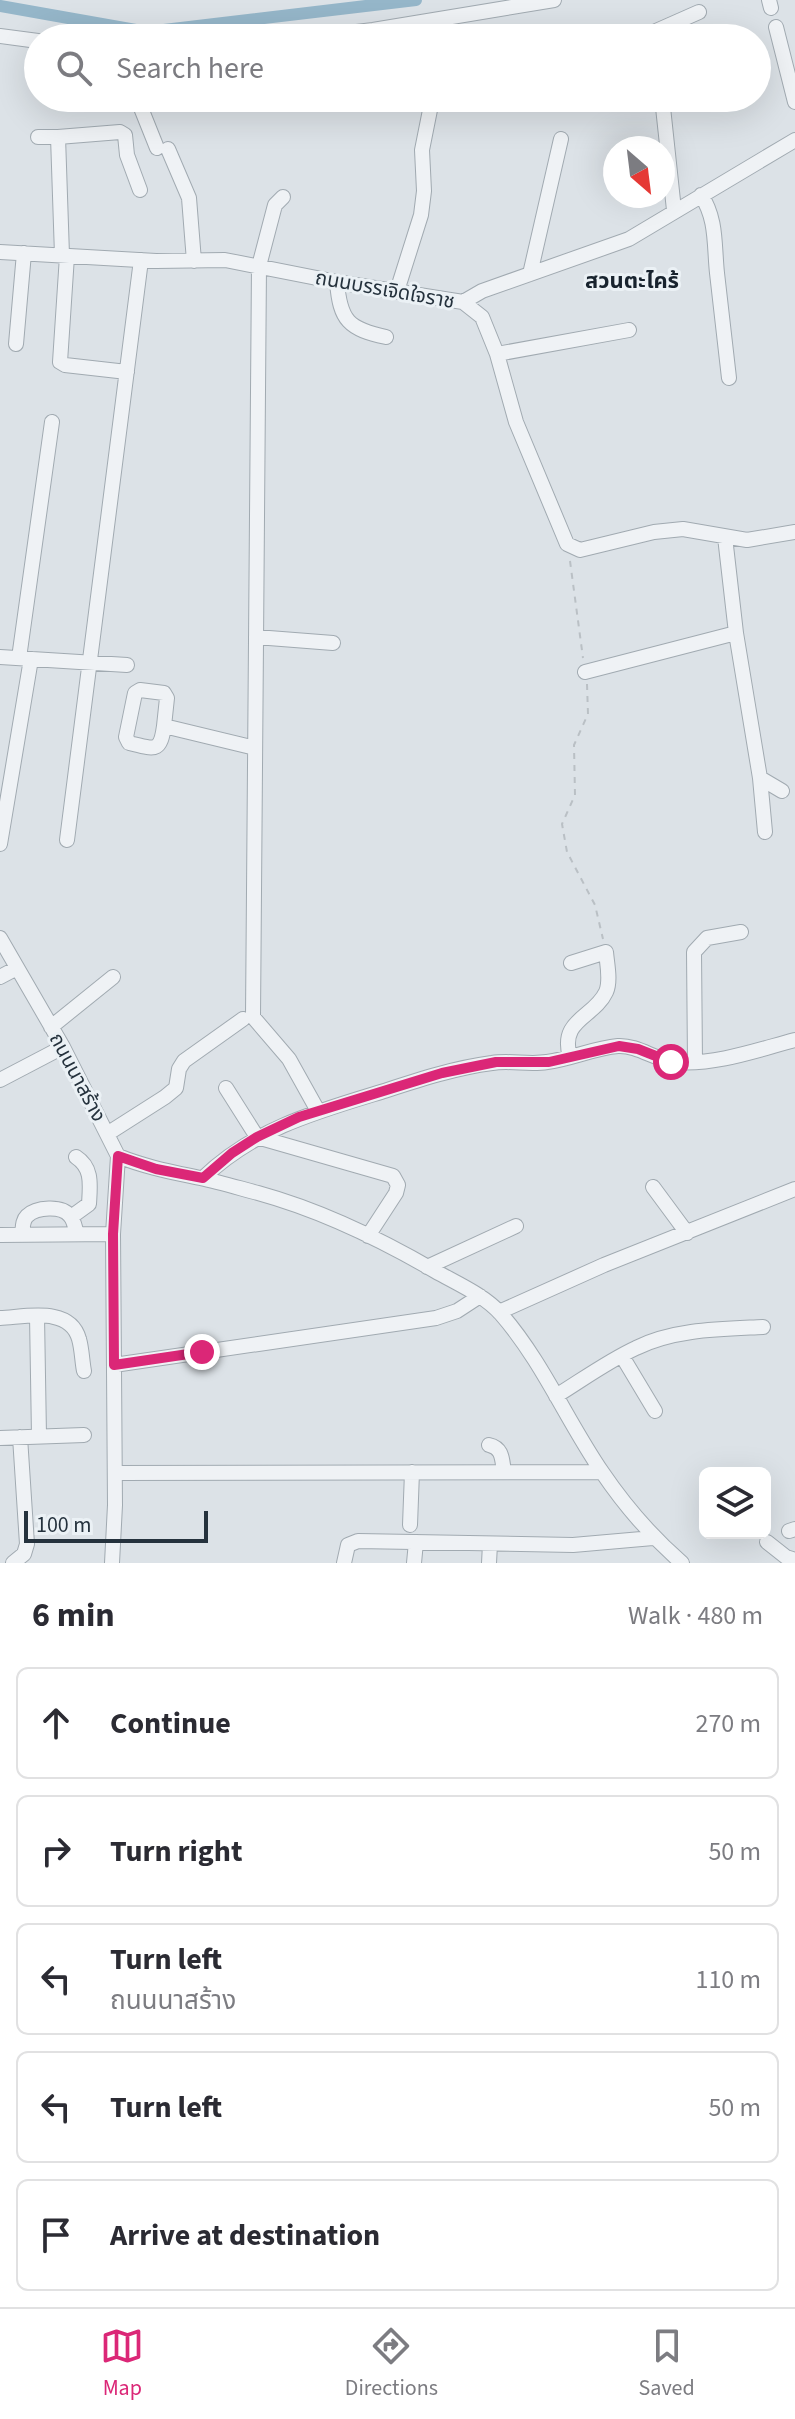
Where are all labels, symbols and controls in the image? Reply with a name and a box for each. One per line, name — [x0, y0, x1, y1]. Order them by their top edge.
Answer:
search box — [24, 24, 771, 112]
icon: search — [52, 46, 96, 90]
text: Search here — [116, 47, 264, 90]
north arrow — [603, 136, 675, 208]
street label: ถนนบรรเจิดใจราช — [313, 264, 457, 316]
district label: สวนตะไคร้ — [585, 265, 679, 297]
street label: ถนนนาสร้าง — [42, 1028, 112, 1127]
route start — [653, 1044, 689, 1080]
route end — [184, 1334, 220, 1370]
map controls — [699, 1467, 771, 1539]
button: layers — [699, 1467, 771, 1539]
scale bar — [24, 1507, 208, 1543]
text: 100 m — [36, 1509, 91, 1541]
text: 6 min — [32, 1591, 115, 1640]
text: Walk · 480 m — [628, 1597, 763, 1634]
icon: ahead — [34, 1701, 78, 1745]
text: Continue — [110, 1702, 231, 1745]
text: 270 m — [695, 1705, 761, 1742]
icon: right — [34, 1829, 78, 1873]
text: Turn right — [110, 1830, 242, 1873]
text: 50 m — [708, 1833, 761, 1870]
text: Turn left — [110, 1938, 222, 1981]
icon: left — [34, 1957, 78, 2001]
text: 110 m — [695, 1961, 761, 1998]
text: ถนนนาสร้าง — [110, 1982, 236, 2019]
icon: left — [34, 2085, 78, 2129]
text: Turn left — [110, 2086, 222, 2129]
text: 50 m — [708, 2089, 761, 2126]
icon: arrive — [34, 2213, 78, 2257]
text: Arrive at destination — [110, 2214, 380, 2257]
tab: Map — [100, 2324, 144, 2404]
tab: Directions — [345, 2324, 438, 2404]
tab: Saved — [639, 2324, 695, 2404]

